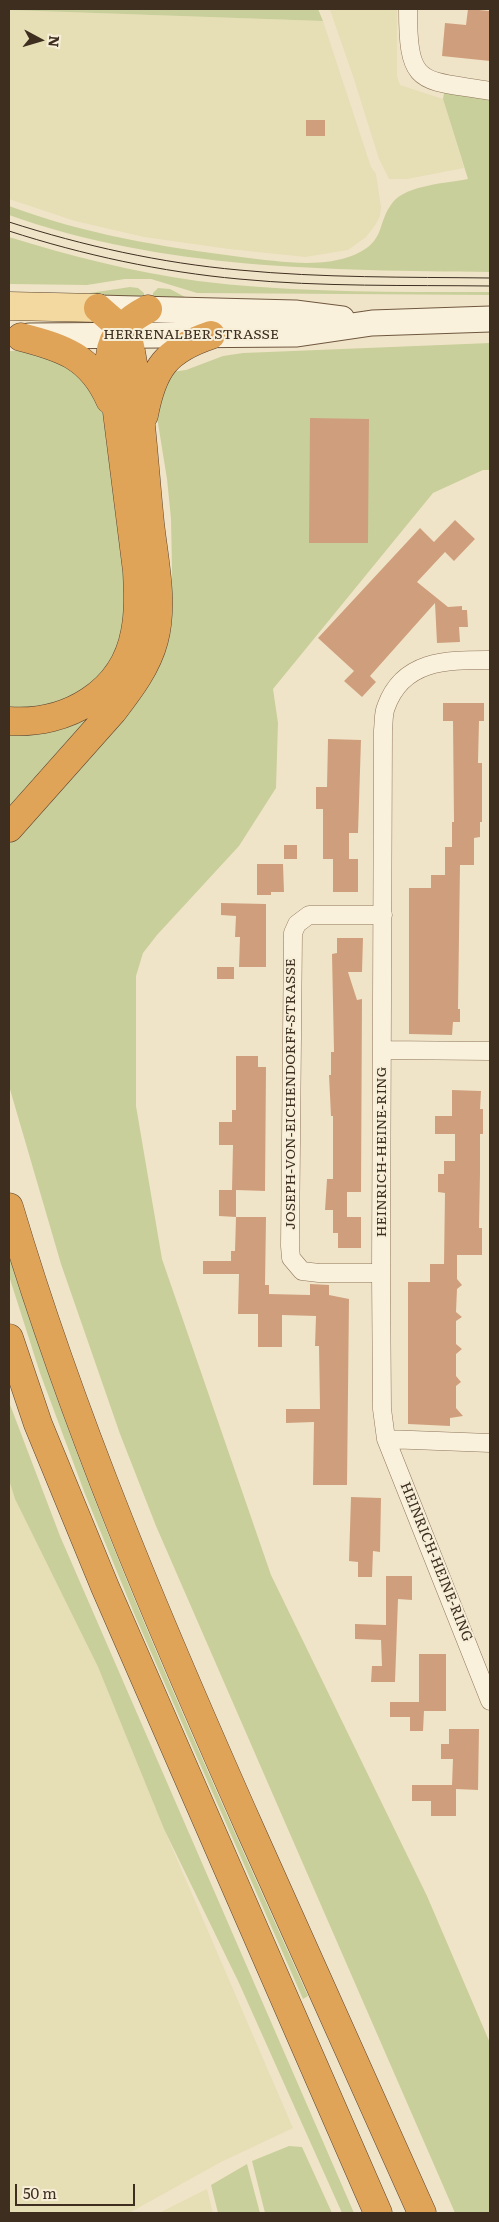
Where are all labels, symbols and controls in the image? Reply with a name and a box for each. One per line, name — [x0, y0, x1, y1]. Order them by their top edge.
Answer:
north arrow — [15, 15, 65, 65]
text: N — [44, 35, 65, 48]
street label: HERRENALBER STRASSE — [103, 327, 279, 343]
street label: JOSEPH-VON-EICHENDORFF-STRASSE — [283, 958, 299, 1230]
street label: HEINRICH-HEINE-RING — [374, 1067, 390, 1237]
street label: HEINRICH-HEINE-RING — [396, 1480, 476, 1644]
scale bar — [18, 2174, 138, 2206]
text: 50 m — [23, 2181, 57, 2204]

